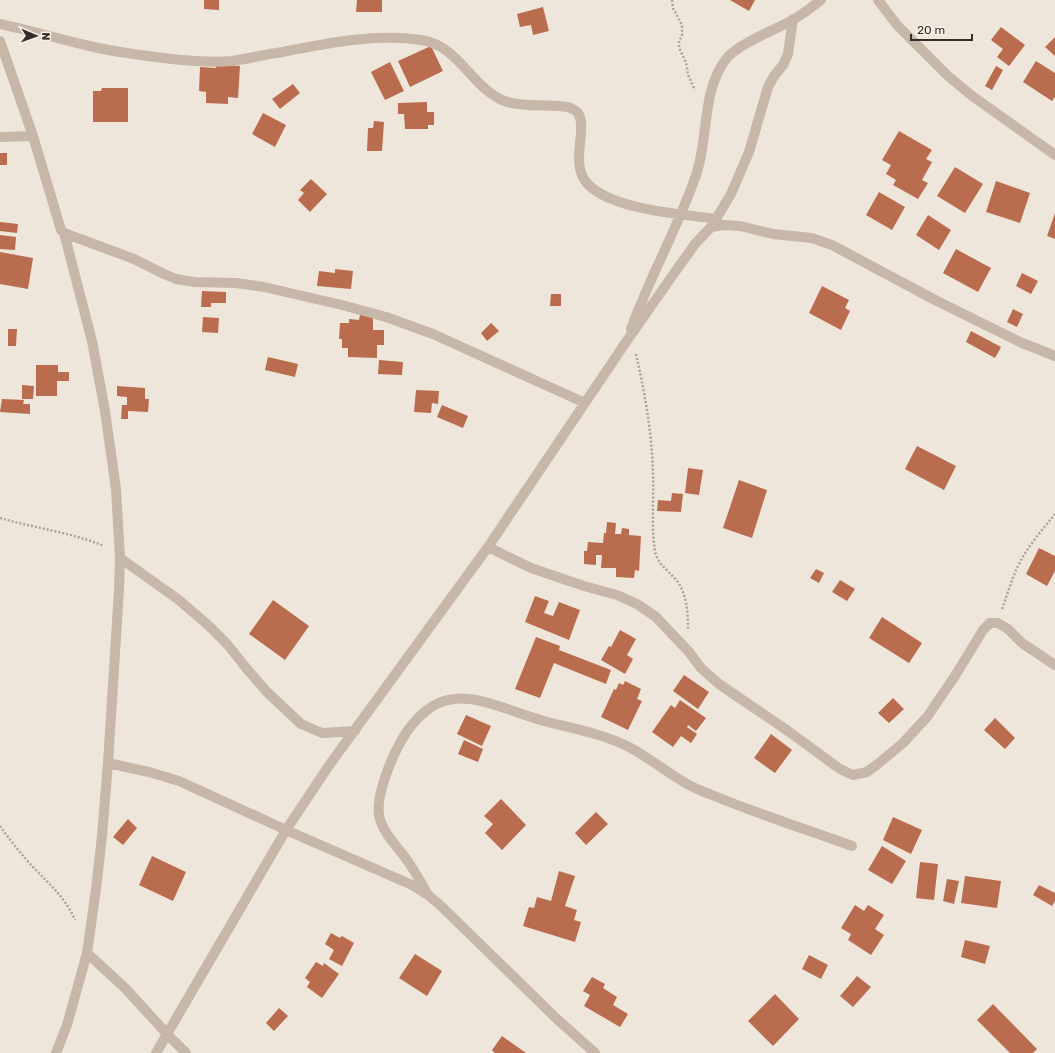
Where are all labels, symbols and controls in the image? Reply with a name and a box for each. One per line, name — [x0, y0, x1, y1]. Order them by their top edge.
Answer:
north arrow — [16, 16, 56, 56]
scale bar — [911, 16, 972, 42]
text: 20 m — [917, 23, 945, 37]
text: N — [39, 32, 52, 41]

